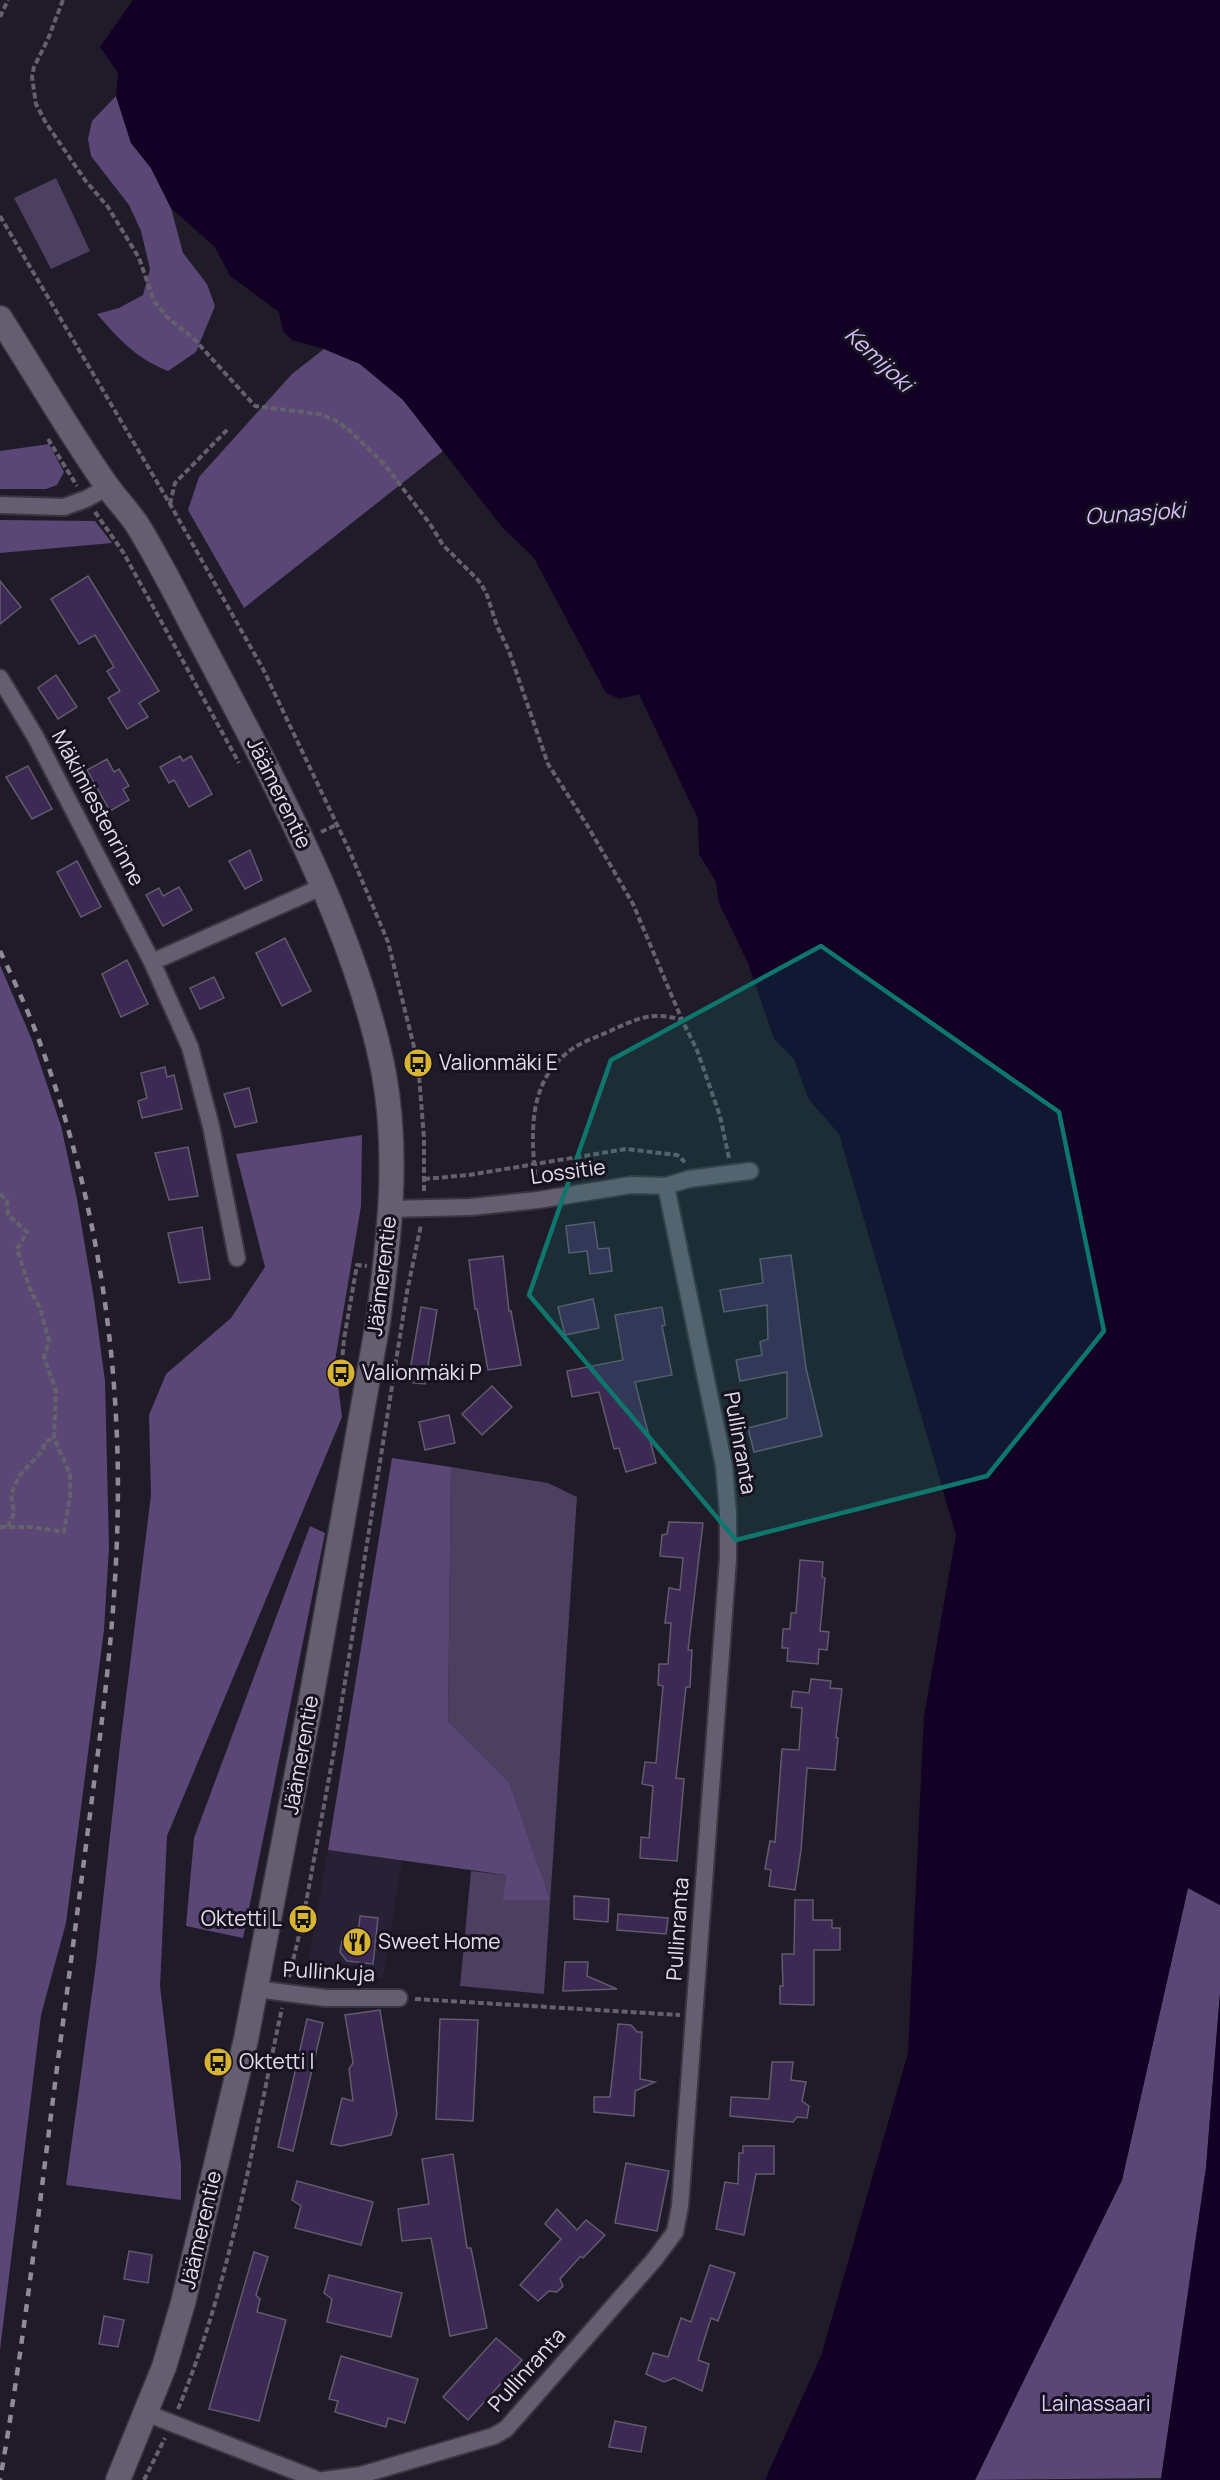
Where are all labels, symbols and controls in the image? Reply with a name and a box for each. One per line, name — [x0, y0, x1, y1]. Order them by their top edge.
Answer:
water label: Kemijoki — [838, 320, 922, 400]
water label: Ounasjoki — [1084, 494, 1189, 531]
street label: Mäkimiestenrinne — [46, 725, 152, 890]
street label: Jäämerentie — [241, 732, 319, 853]
bus stop icon: Valionmäki E — [402, 1047, 434, 1079]
place label: Valionmäki E — [439, 1048, 558, 1076]
street label: Lossitie — [528, 1152, 607, 1190]
street label: Jäämerentie — [360, 1214, 402, 1337]
bus stop icon: Valionmäki P — [325, 1357, 357, 1389]
place label: Valionmäki P — [362, 1358, 482, 1386]
street label: Pullinranta — [718, 1389, 764, 1496]
street label: Jäämerentie — [276, 1693, 324, 1817]
street label: Pullinranta — [659, 1876, 695, 1982]
bus stop icon: Oktetti L — [287, 1903, 319, 1935]
place label: Oktetti L — [201, 1904, 282, 1932]
restaurant icon: Sweet Home — [341, 1926, 373, 1958]
place label: Sweet Home — [378, 1927, 501, 1955]
street label: Pullinkuja — [282, 1955, 376, 1987]
bus stop icon: Oktetti I — [202, 2046, 234, 2078]
place label: Oktetti I — [239, 2047, 314, 2075]
street label: Jäämerentie — [173, 2168, 227, 2292]
street label: Pullinranta — [481, 2321, 571, 2417]
park label: Lainassaari — [1041, 2389, 1151, 2417]

